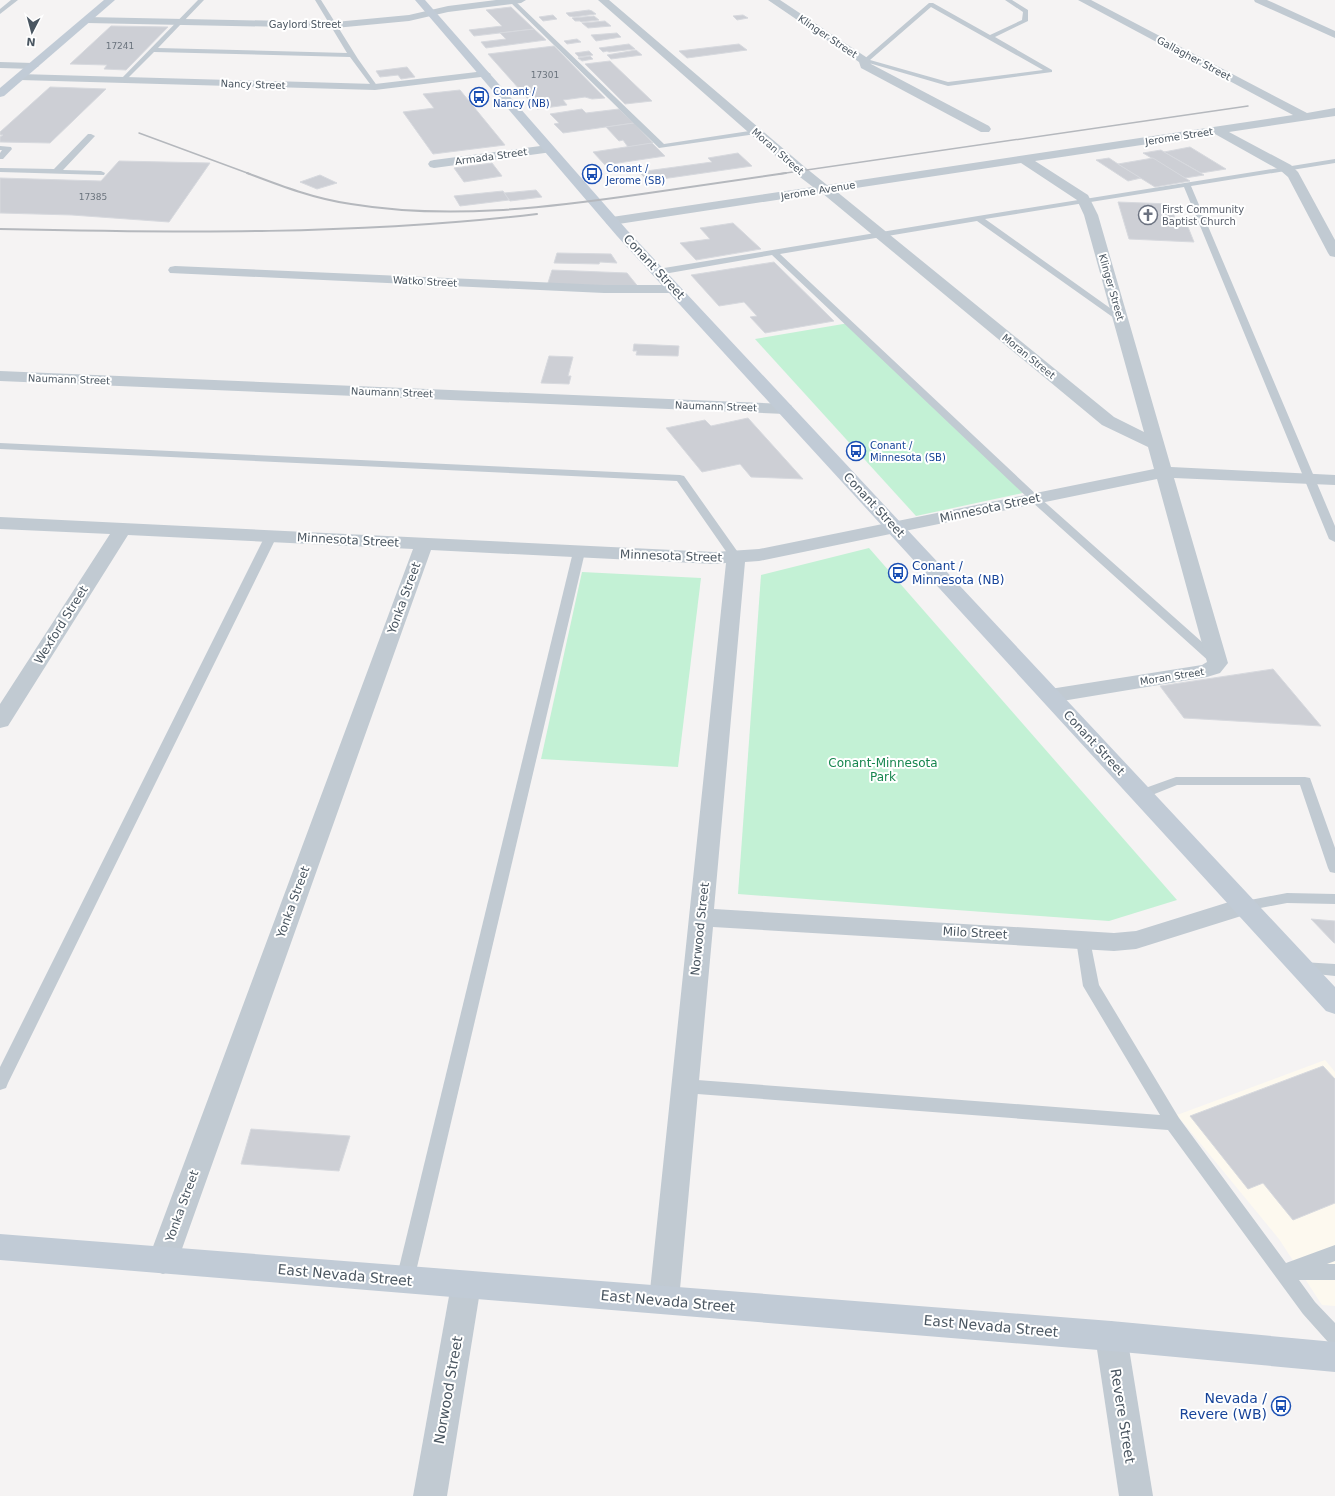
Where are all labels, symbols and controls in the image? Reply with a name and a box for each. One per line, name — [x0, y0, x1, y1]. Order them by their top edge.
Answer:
north arrow — [12, 12, 52, 52]
street label: Klinger Street — [796, 13, 859, 60]
street label: Gaylord Street — [269, 19, 341, 30]
street label: Gallagher Street — [1155, 34, 1233, 83]
text: N — [26, 35, 36, 48]
house number: 17241 — [106, 41, 134, 51]
house number: 17301 — [531, 70, 559, 80]
street label: Nancy Street — [220, 78, 286, 91]
bus stop icon: Conant / Nancy (NB) — [468, 86, 490, 108]
place label: Conant / Nancy (NB) — [493, 86, 550, 109]
street label: Moran Street — [750, 126, 806, 177]
street label: Jerome Street — [1143, 126, 1214, 147]
street label: Armada Street — [454, 146, 528, 167]
bus stop icon: Conant / Jerome (SB) — [581, 163, 603, 185]
place label: Conant / Jerome (SB) — [605, 163, 665, 186]
street label: Jerome Avenue — [779, 179, 856, 202]
house number: 17385 — [79, 192, 107, 202]
church icon: First Community Baptist Church — [1137, 204, 1159, 226]
place label: First Community Baptist Church — [1162, 204, 1244, 227]
street label: Conant Street — [620, 232, 688, 302]
street label: Klinger Street — [1097, 253, 1126, 322]
street label: Watko Street — [393, 274, 457, 289]
street label: Moran Street — [1000, 332, 1057, 381]
street label: Naumann Street — [28, 373, 110, 386]
street label: Naumann Street — [351, 386, 433, 399]
street label: Naumann Street — [675, 400, 757, 413]
bus stop icon: Conant / Minnesota (SB) — [845, 440, 867, 462]
place label: Conant / Minnesota (SB) — [870, 440, 946, 463]
street label: Conant Street — [840, 470, 908, 540]
street label: Minnesota Street — [939, 490, 1042, 525]
street label: Minnesota Street — [297, 530, 400, 550]
street label: Minnesota Street — [620, 547, 723, 565]
place label: Conant / Minnesota (NB) — [912, 559, 1004, 587]
street label: Yonka Street — [384, 560, 424, 637]
bus stop icon: Conant / Minnesota (NB) — [887, 562, 909, 584]
street label: Wexford Street — [31, 583, 91, 667]
street label: Moran Street — [1139, 666, 1205, 687]
street label: Conant Street — [1060, 708, 1128, 778]
park label: Conant-Minnesota Park — [828, 756, 938, 784]
street label: Yonka Street — [273, 864, 313, 941]
street label: Norwood Street — [688, 881, 712, 976]
street label: Milo Street — [942, 924, 1008, 942]
street label: Yonka Street — [162, 1168, 202, 1245]
street label: East Nevada Street — [277, 1261, 413, 1289]
street label: East Nevada Street — [600, 1287, 736, 1315]
street label: East Nevada Street — [923, 1312, 1059, 1340]
street label: Norwood Street — [431, 1334, 465, 1445]
street label: Revere Street — [1108, 1368, 1138, 1465]
place label: Nevada / Revere (WB) — [1180, 1390, 1267, 1422]
bus stop icon: Nevada / Revere (WB) — [1270, 1395, 1292, 1417]

